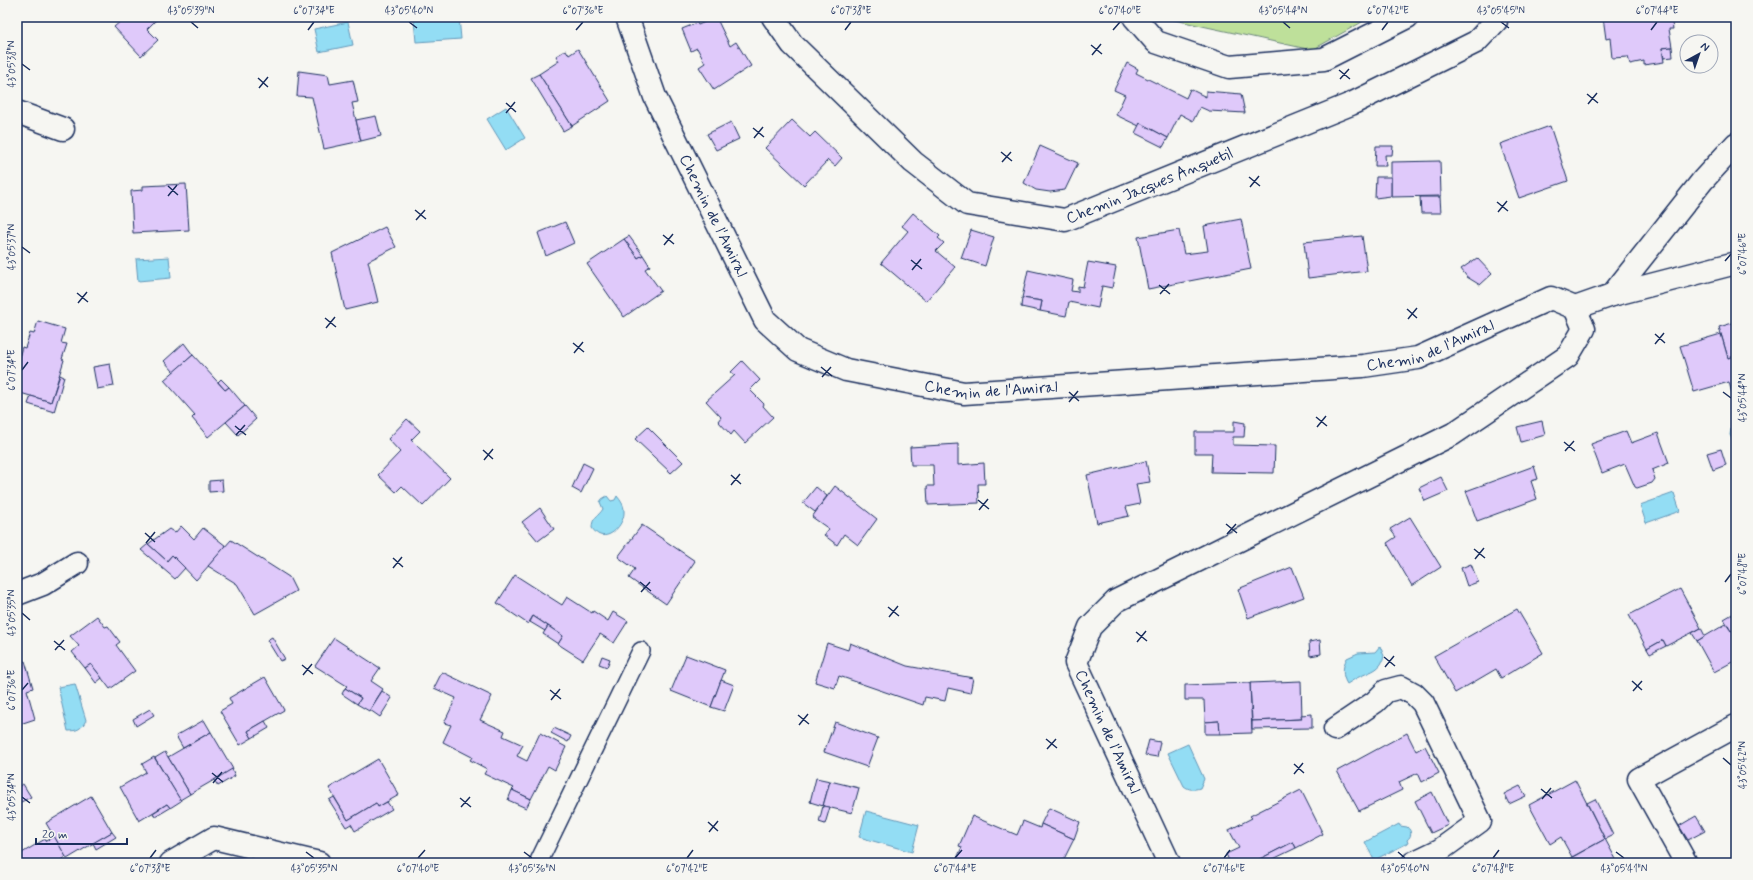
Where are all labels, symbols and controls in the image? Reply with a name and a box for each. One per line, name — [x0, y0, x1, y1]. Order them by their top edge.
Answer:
text: 43°05'39"N — [167, 4, 215, 18]
text: 6°07'34"E — [293, 4, 335, 18]
text: 43°05'40"N — [385, 4, 433, 18]
text: 6°07'36"E — [563, 4, 604, 18]
text: 6°07'38"E — [831, 4, 872, 18]
text: 6°07'40"E — [1099, 4, 1141, 18]
text: 43°05'44"N — [1259, 4, 1308, 18]
text: 6°07'42"E — [1367, 4, 1409, 18]
text: 43°05'45"N — [1477, 4, 1525, 18]
text: 6°07'44"E — [1636, 4, 1678, 18]
north arrow — [1679, 34, 1719, 74]
text: N — [1697, 39, 1712, 55]
text: 43°05'38"N — [5, 40, 19, 87]
street label: Chemin Jacques Anquetil — [1063, 142, 1236, 229]
street label: Chemin de l'Amiral — [674, 151, 753, 280]
text: 43°05'37"N — [5, 224, 19, 270]
text: 6°07'46"E — [1736, 233, 1750, 275]
street label: Chemin de l'Amiral — [1365, 315, 1497, 376]
text: 6°07'34"E — [5, 349, 19, 391]
text: 43°05'44"N — [1736, 373, 1750, 422]
street label: Chemin de l'Amiral — [922, 375, 1058, 404]
text: 6°07'48"E — [1736, 553, 1750, 595]
text: 43°05'35"N — [5, 589, 19, 636]
street label: Chemin de l'Amiral — [1070, 666, 1146, 797]
text: 6°07'36"E — [5, 669, 19, 710]
text: 43°05'42"N — [1736, 741, 1750, 789]
text: 43°05'34"N — [5, 773, 19, 821]
scale bar — [36, 820, 127, 846]
text: 20 m — [42, 827, 68, 843]
text: 6°07'38"E — [130, 862, 171, 876]
text: 43°05'35"N — [291, 862, 338, 876]
text: 6°07'40"E — [397, 862, 439, 876]
text: 43°05'36"N — [509, 862, 556, 876]
text: 6°07'42"E — [666, 862, 708, 876]
text: 6°07'44"E — [934, 862, 976, 876]
text: 6°07'46"E — [1203, 862, 1245, 876]
text: 43°05'40"N — [1381, 862, 1429, 876]
text: 6°07'48"E — [1472, 862, 1514, 876]
text: 43°05'41"N — [1601, 862, 1648, 876]

